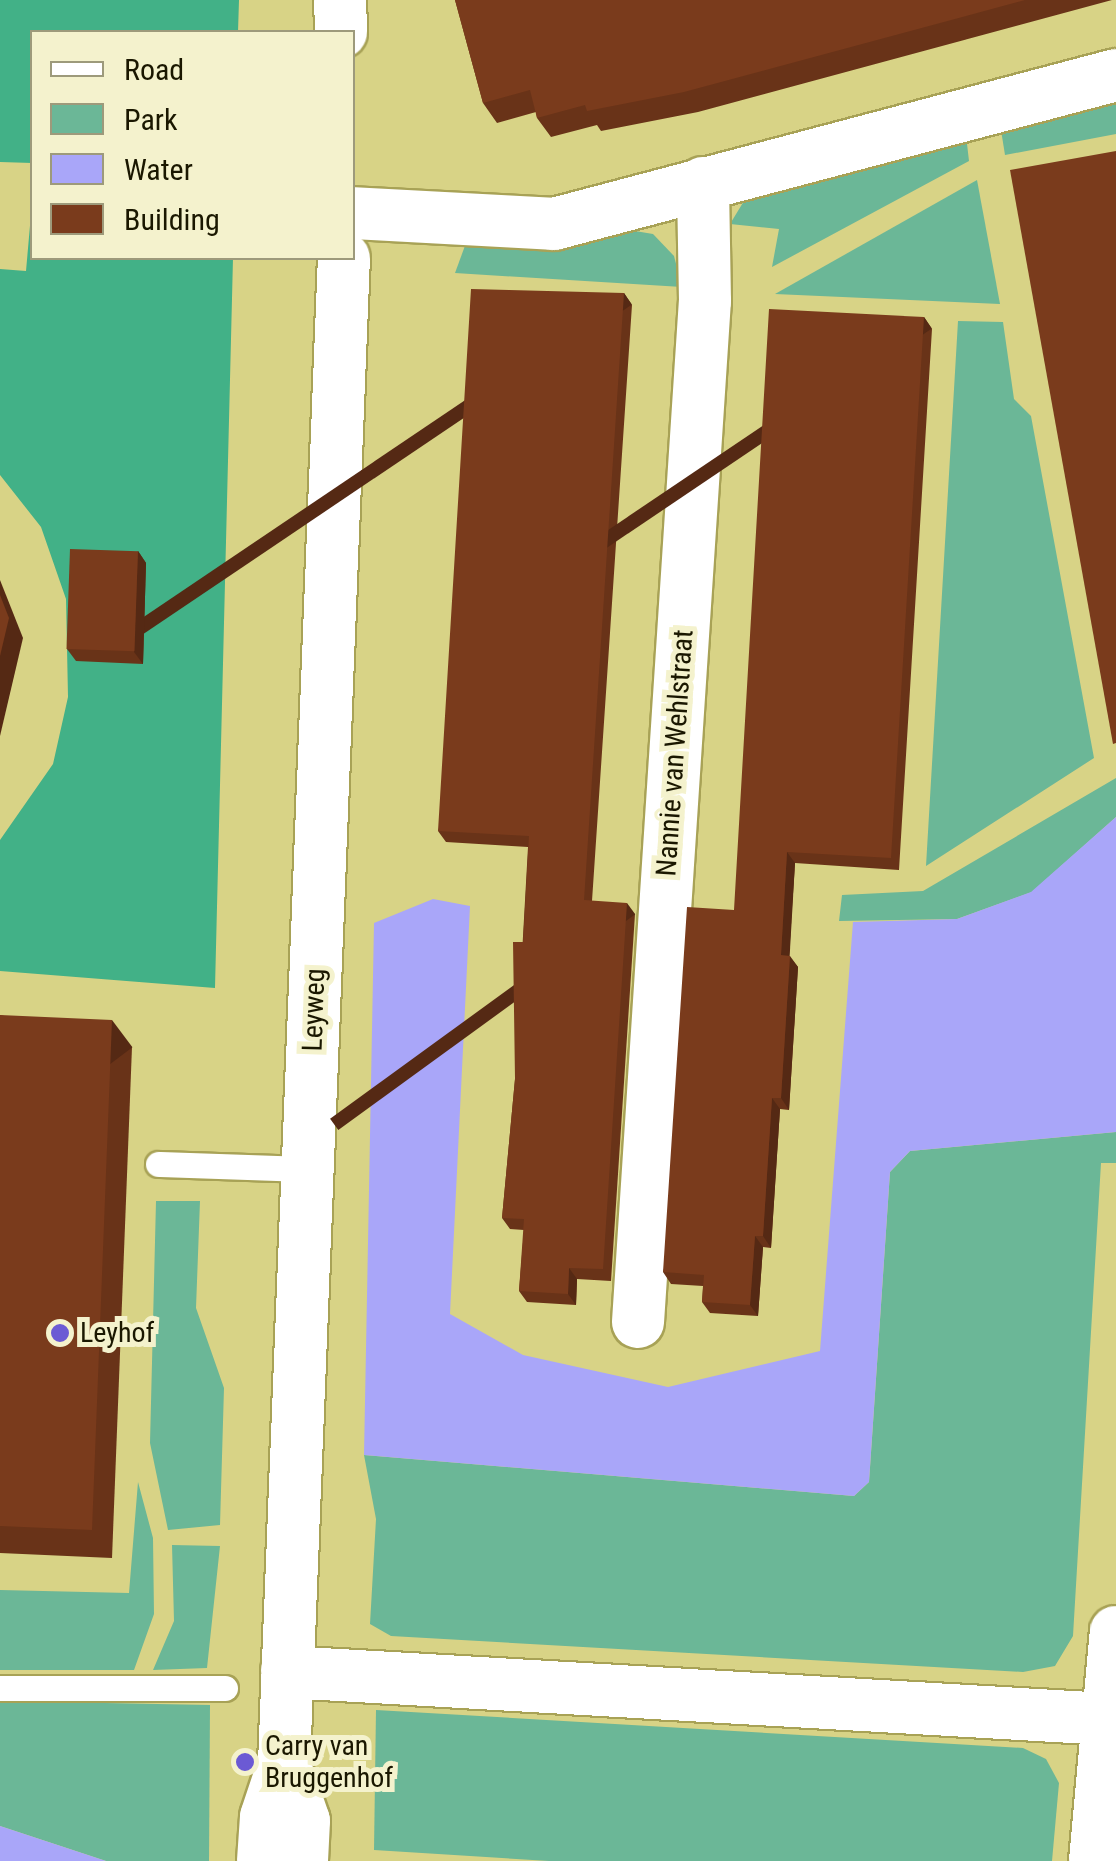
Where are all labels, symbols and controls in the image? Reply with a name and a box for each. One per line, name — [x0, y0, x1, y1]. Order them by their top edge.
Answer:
legend — [30, 30, 355, 260]
text: Road — [124, 52, 184, 87]
text: Park — [124, 102, 178, 137]
text: Water — [124, 152, 193, 187]
text: Building — [124, 202, 220, 237]
street label: Nannie van Wehlstraat — [650, 629, 700, 877]
street label: Leyweg — [296, 968, 332, 1052]
place label: Leyhof — [80, 1316, 154, 1350]
marker: Leyhof — [49, 1322, 71, 1344]
place label: Carry van Bruggenhof — [265, 1729, 393, 1795]
marker: Carry van Bruggenhof — [234, 1751, 256, 1773]

